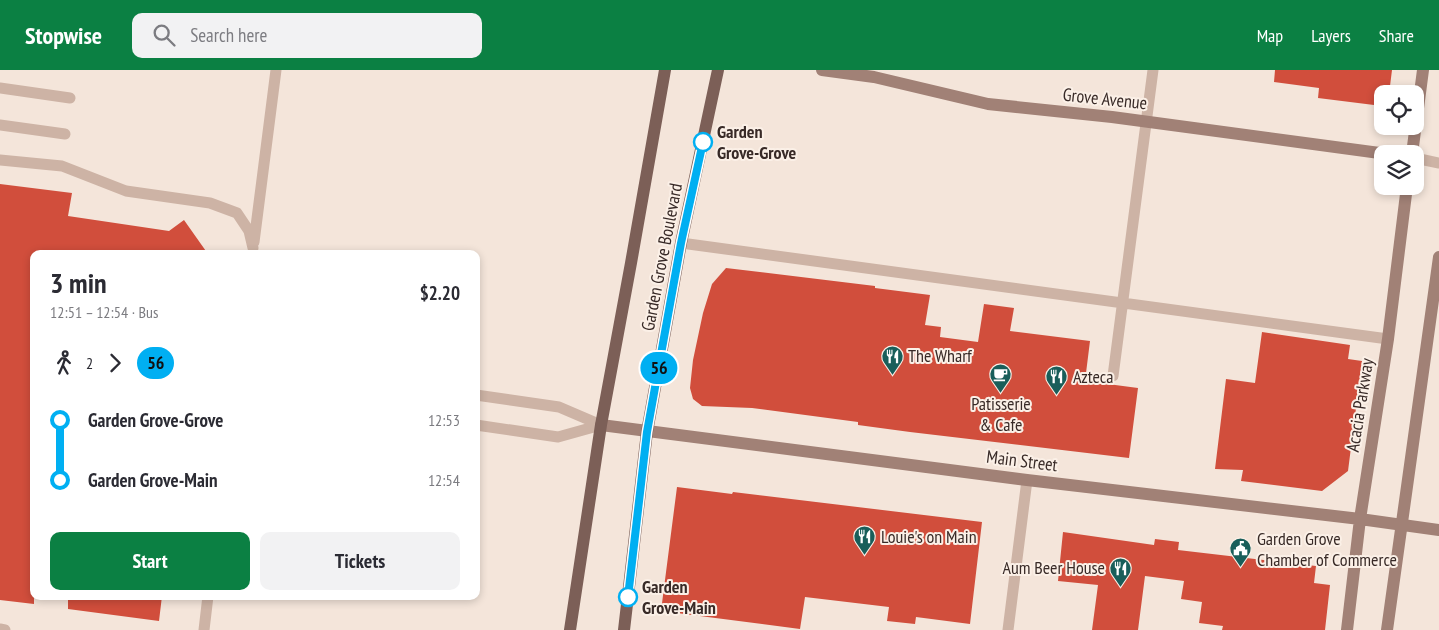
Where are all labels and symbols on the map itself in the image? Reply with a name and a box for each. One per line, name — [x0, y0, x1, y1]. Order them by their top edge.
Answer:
street label: Grove Avenue — [1062, 83, 1148, 114]
place label: Garden Grove-Grove — [717, 120, 796, 164]
marker: Garden Grove-Grove — [693, 132, 713, 152]
street label: Garden Grove Boulevard — [636, 181, 687, 333]
restaurant icon: The Wharf — [880, 344, 904, 375]
place label: The Wharf — [908, 344, 973, 367]
line badge: 56 — [636, 352, 682, 384]
street label: Acacia Parkway — [1341, 356, 1378, 453]
cafe icon: Patisserie & Cafe — [989, 362, 1013, 393]
restaurant icon: Azteca — [1045, 365, 1069, 396]
place label: Azteca — [1073, 365, 1113, 388]
place label: Patisserie & Cafe — [971, 392, 1031, 436]
street label: Main Street — [985, 445, 1059, 476]
restaurant icon: Louie's on Main — [853, 525, 877, 556]
place label: Louie's on Main — [881, 525, 977, 548]
place label: Garden Grove Chamber of Commerce — [1257, 527, 1397, 571]
public building icon: Garden Grove Chamber of Commerce — [1229, 537, 1253, 568]
place label: Aum Beer House — [1002, 556, 1105, 579]
restaurant icon: Aum Beer House — [1109, 556, 1133, 587]
place label: Garden Grove-Main — [642, 575, 716, 619]
marker: Garden Grove-Main — [618, 587, 638, 607]

